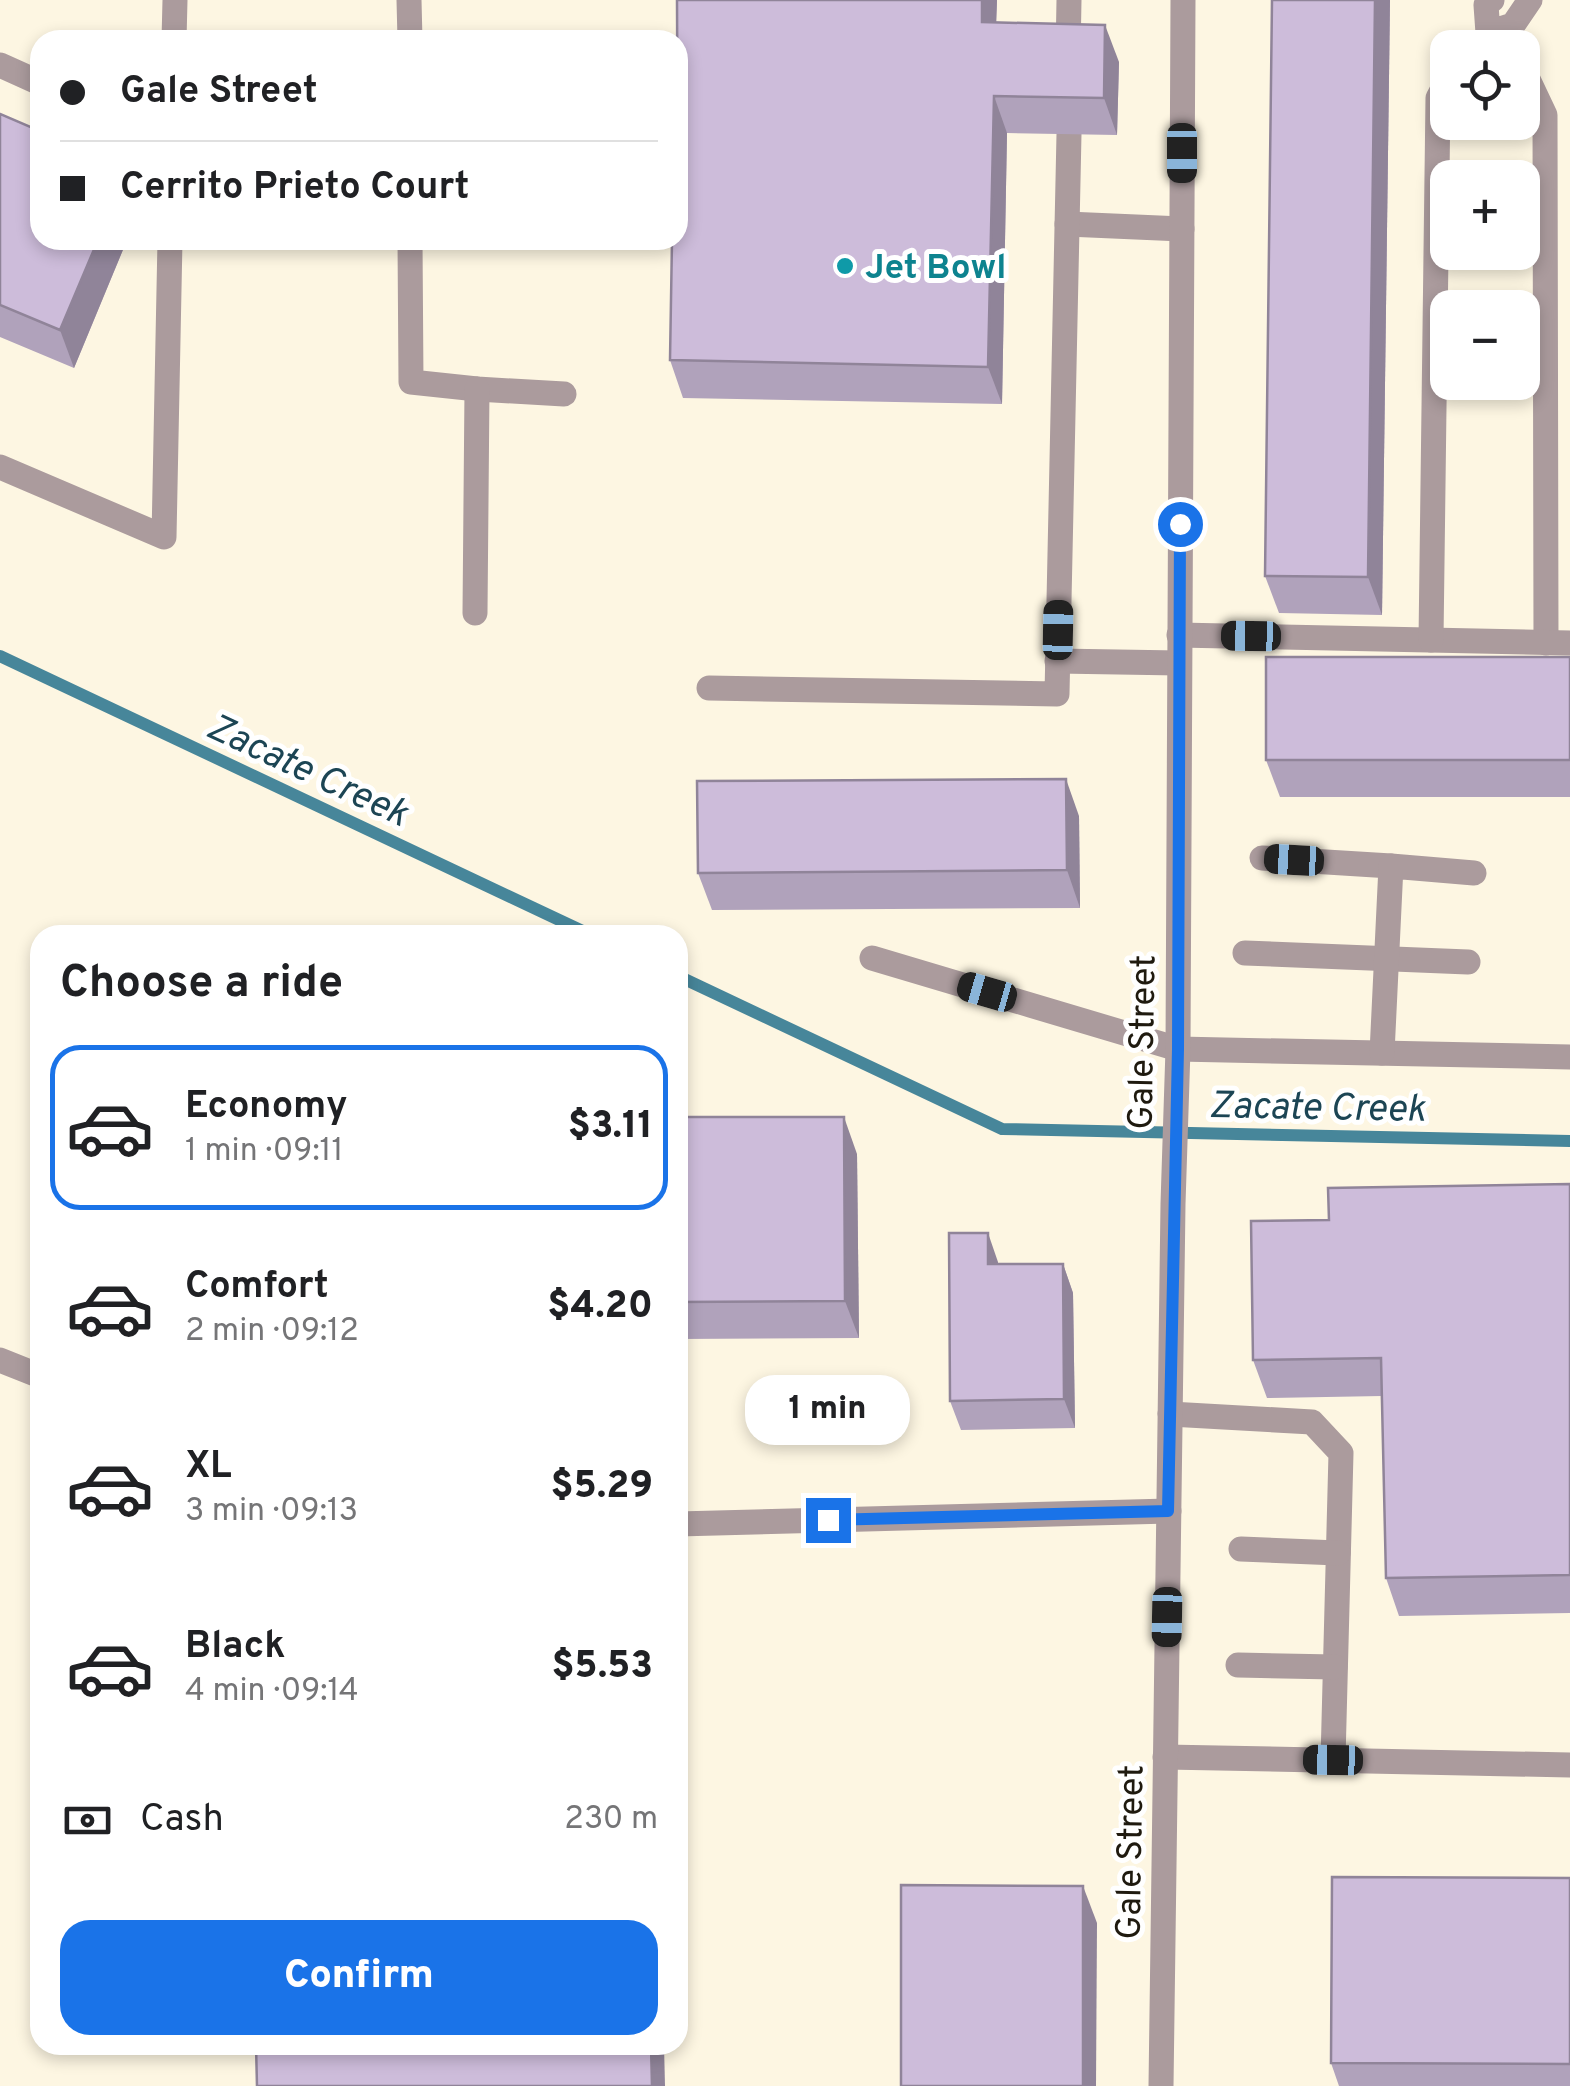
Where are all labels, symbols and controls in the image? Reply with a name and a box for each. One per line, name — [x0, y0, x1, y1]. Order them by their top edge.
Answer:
map controls — [1430, 30, 1540, 400]
button: locate — [1430, 30, 1540, 140]
text: Gale Street — [120, 68, 318, 117]
car — [1167, 123, 1197, 183]
button: + — [1430, 160, 1540, 270]
text: Cerrito Prieto Court — [120, 164, 469, 213]
place label: Jet Bowl — [865, 247, 1007, 291]
marker: Jet Bowl — [834, 255, 856, 277]
button: − — [1430, 290, 1540, 400]
route start — [1158, 502, 1203, 547]
car — [1042, 600, 1074, 660]
car — [1221, 620, 1281, 652]
water label: Zacate Creek — [198, 704, 416, 841]
car — [1263, 843, 1325, 877]
street label: Gale Street — [1120, 954, 1168, 1130]
text: Choose a ride — [60, 956, 343, 1013]
car — [954, 969, 1020, 1015]
icon: car — [65, 1083, 155, 1173]
text: Economy — [185, 1083, 347, 1132]
water label: Zacate Creek — [1208, 1083, 1427, 1136]
text: $3.11 — [568, 1103, 653, 1152]
text: 1 min · 09:11 — [185, 1132, 343, 1172]
icon: car — [65, 1263, 155, 1353]
text: Comfort — [185, 1263, 329, 1312]
text: $4.20 — [547, 1283, 653, 1332]
text: 2 min · 09:12 — [185, 1312, 359, 1352]
callout: 1 min — [746, 1375, 910, 1445]
text: 1 min — [788, 1390, 867, 1430]
icon: car — [65, 1443, 155, 1533]
text: XL — [185, 1443, 232, 1492]
text: $5.29 — [551, 1463, 653, 1512]
text: 3 min · 09:13 — [185, 1492, 358, 1532]
route end — [806, 1498, 851, 1543]
car — [1151, 1587, 1183, 1647]
icon: car — [65, 1623, 155, 1713]
text: Black — [185, 1623, 285, 1672]
text: $5.53 — [551, 1643, 653, 1692]
text: 4 min · 09:14 — [185, 1672, 359, 1712]
car — [1303, 1744, 1363, 1776]
street label: Gale Street — [1108, 1764, 1156, 1940]
icon: cash — [60, 1793, 115, 1848]
text: Cash — [140, 1796, 224, 1845]
text: 230 m — [564, 1800, 658, 1840]
button: Confirm — [60, 1920, 658, 2035]

